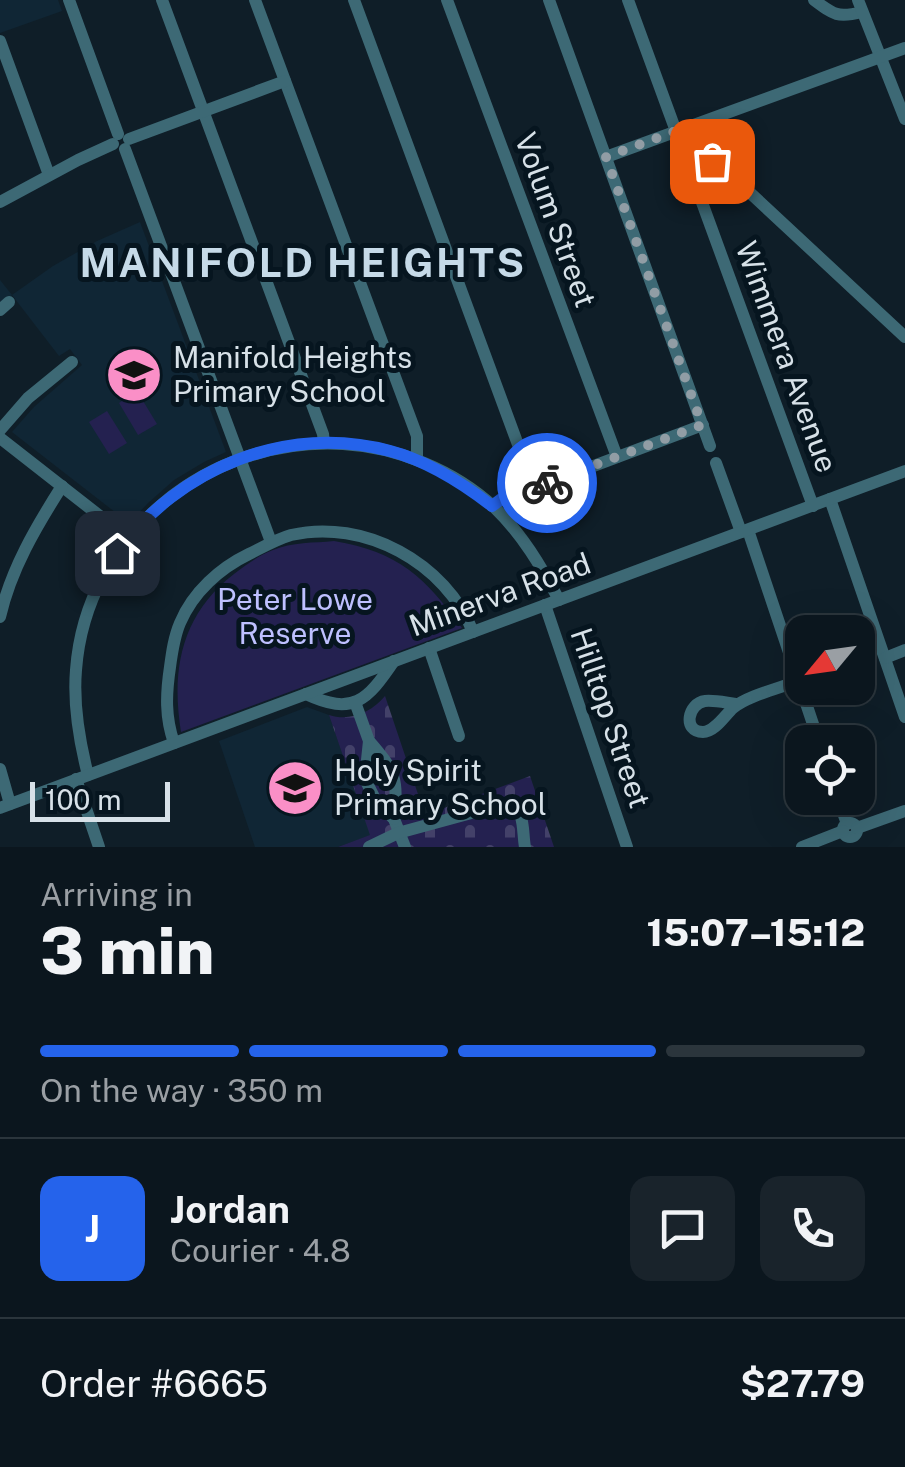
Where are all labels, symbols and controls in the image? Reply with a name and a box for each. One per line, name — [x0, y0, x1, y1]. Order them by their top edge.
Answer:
pin — [670, 119, 755, 204]
street label: Volum Street — [508, 128, 604, 312]
icon: bag — [685, 134, 740, 189]
street label: Wimmera Avenue — [728, 236, 845, 477]
district label: MANIFOLD HEIGHTS — [79, 239, 527, 286]
place label: Manifold Heights Primary School — [173, 339, 412, 409]
school or university icon: Manifold Heights Primary School — [104, 345, 164, 405]
courier — [497, 433, 597, 533]
icon: bike — [520, 456, 575, 511]
pin — [75, 511, 160, 596]
icon: home — [90, 526, 145, 581]
street label: Minerva Road — [404, 545, 595, 644]
park label: Peter Lowe Reserve — [217, 581, 373, 651]
north arrow — [785, 615, 875, 705]
map controls — [785, 615, 875, 815]
street label: Hilltop Street — [563, 623, 659, 812]
button: locate — [785, 725, 875, 815]
place label: Holy Spirit Primary School — [334, 752, 547, 822]
school or university icon: Holy Spirit Primary School — [265, 758, 325, 818]
scale bar — [30, 777, 170, 821]
text: 100 m — [45, 783, 122, 816]
text: Arriving in — [40, 876, 193, 913]
text: 15:07–15:12 — [646, 910, 865, 955]
text: 3 min — [40, 912, 215, 989]
text: On the way · 350 m — [40, 1072, 323, 1109]
button: chat — [630, 1176, 735, 1281]
button: phone — [760, 1176, 865, 1281]
text: Jordan — [170, 1187, 290, 1232]
text: J — [85, 1206, 100, 1251]
text: Courier · 4.8 — [170, 1232, 351, 1269]
text: Order #6665 — [40, 1361, 268, 1406]
text: $27.79 — [740, 1361, 865, 1406]

